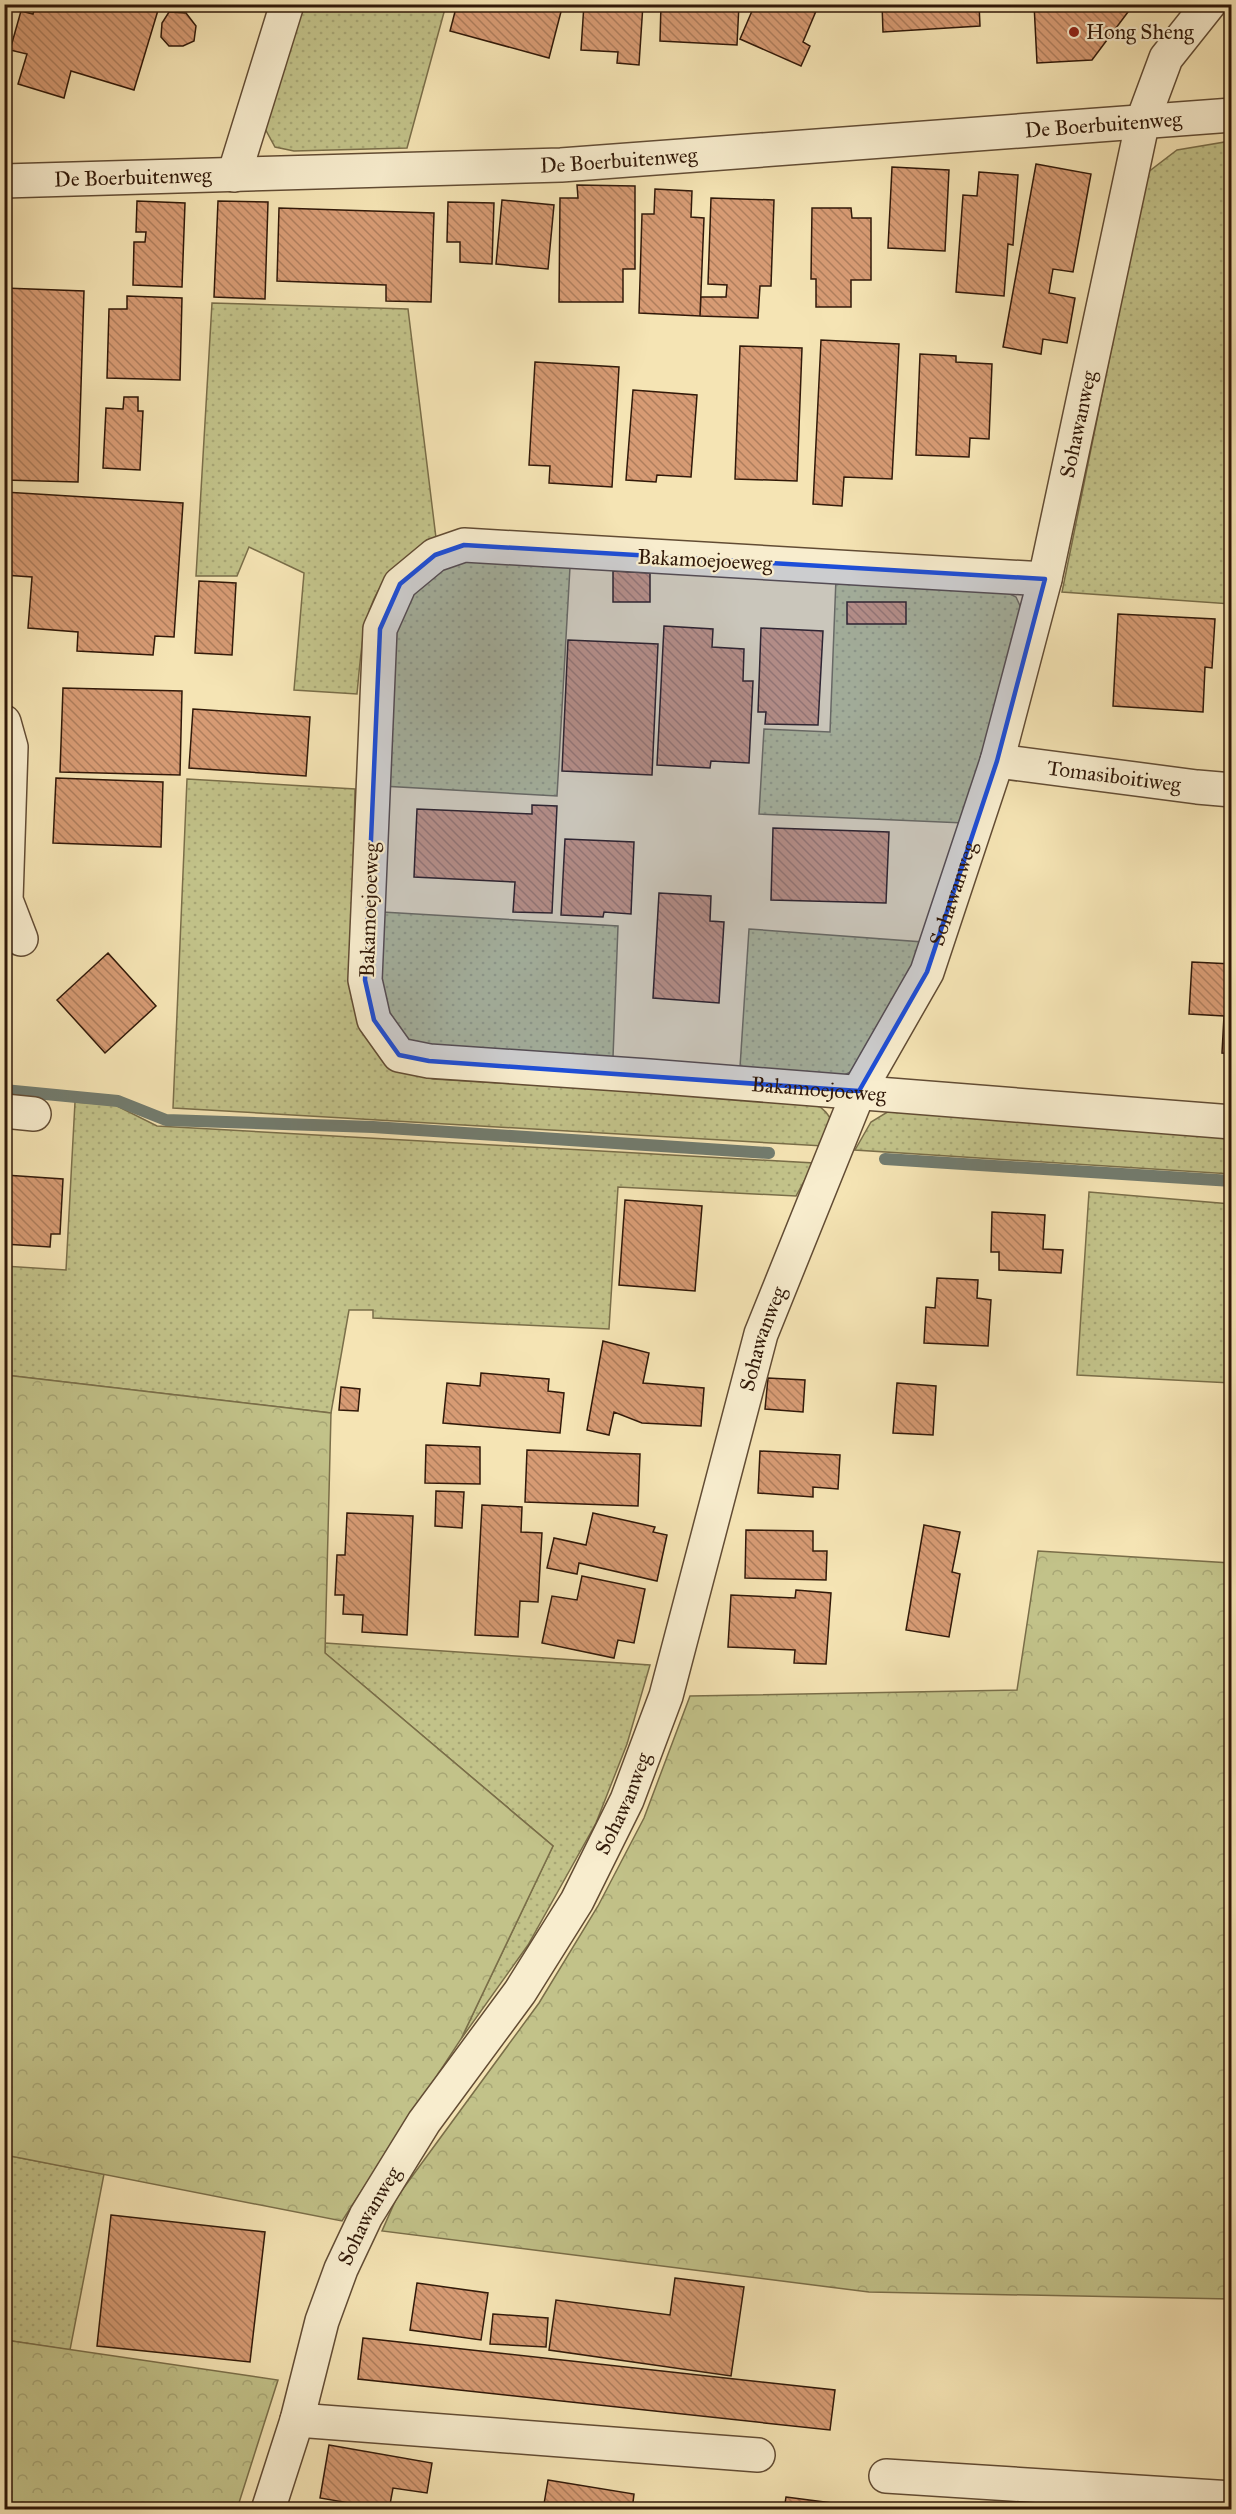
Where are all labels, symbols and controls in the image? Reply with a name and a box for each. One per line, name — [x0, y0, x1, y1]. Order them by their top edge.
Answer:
place label: Hong Sheng — [1086, 19, 1194, 45]
marker: Hong Sheng — [1067, 25, 1081, 39]
street label: De Boerbuitenweg — [1024, 106, 1183, 143]
street label: De Boerbuitenweg — [540, 142, 698, 179]
street label: De Boerbuitenweg — [54, 162, 212, 193]
street label: Sohawanweg — [1054, 368, 1102, 480]
street label: Bakamoejoeweg — [637, 543, 773, 577]
street label: Tomasiboitiweg — [1045, 755, 1183, 798]
street label: Sohawanweg — [924, 837, 983, 949]
street label: Bakamoejoeweg — [354, 842, 384, 978]
street label: Bakamoejoeweg — [750, 1071, 887, 1108]
street label: Sohawanweg — [734, 1282, 792, 1394]
street label: Sohawanweg — [589, 1749, 657, 1859]
street label: Sohawanweg — [332, 2161, 407, 2270]

